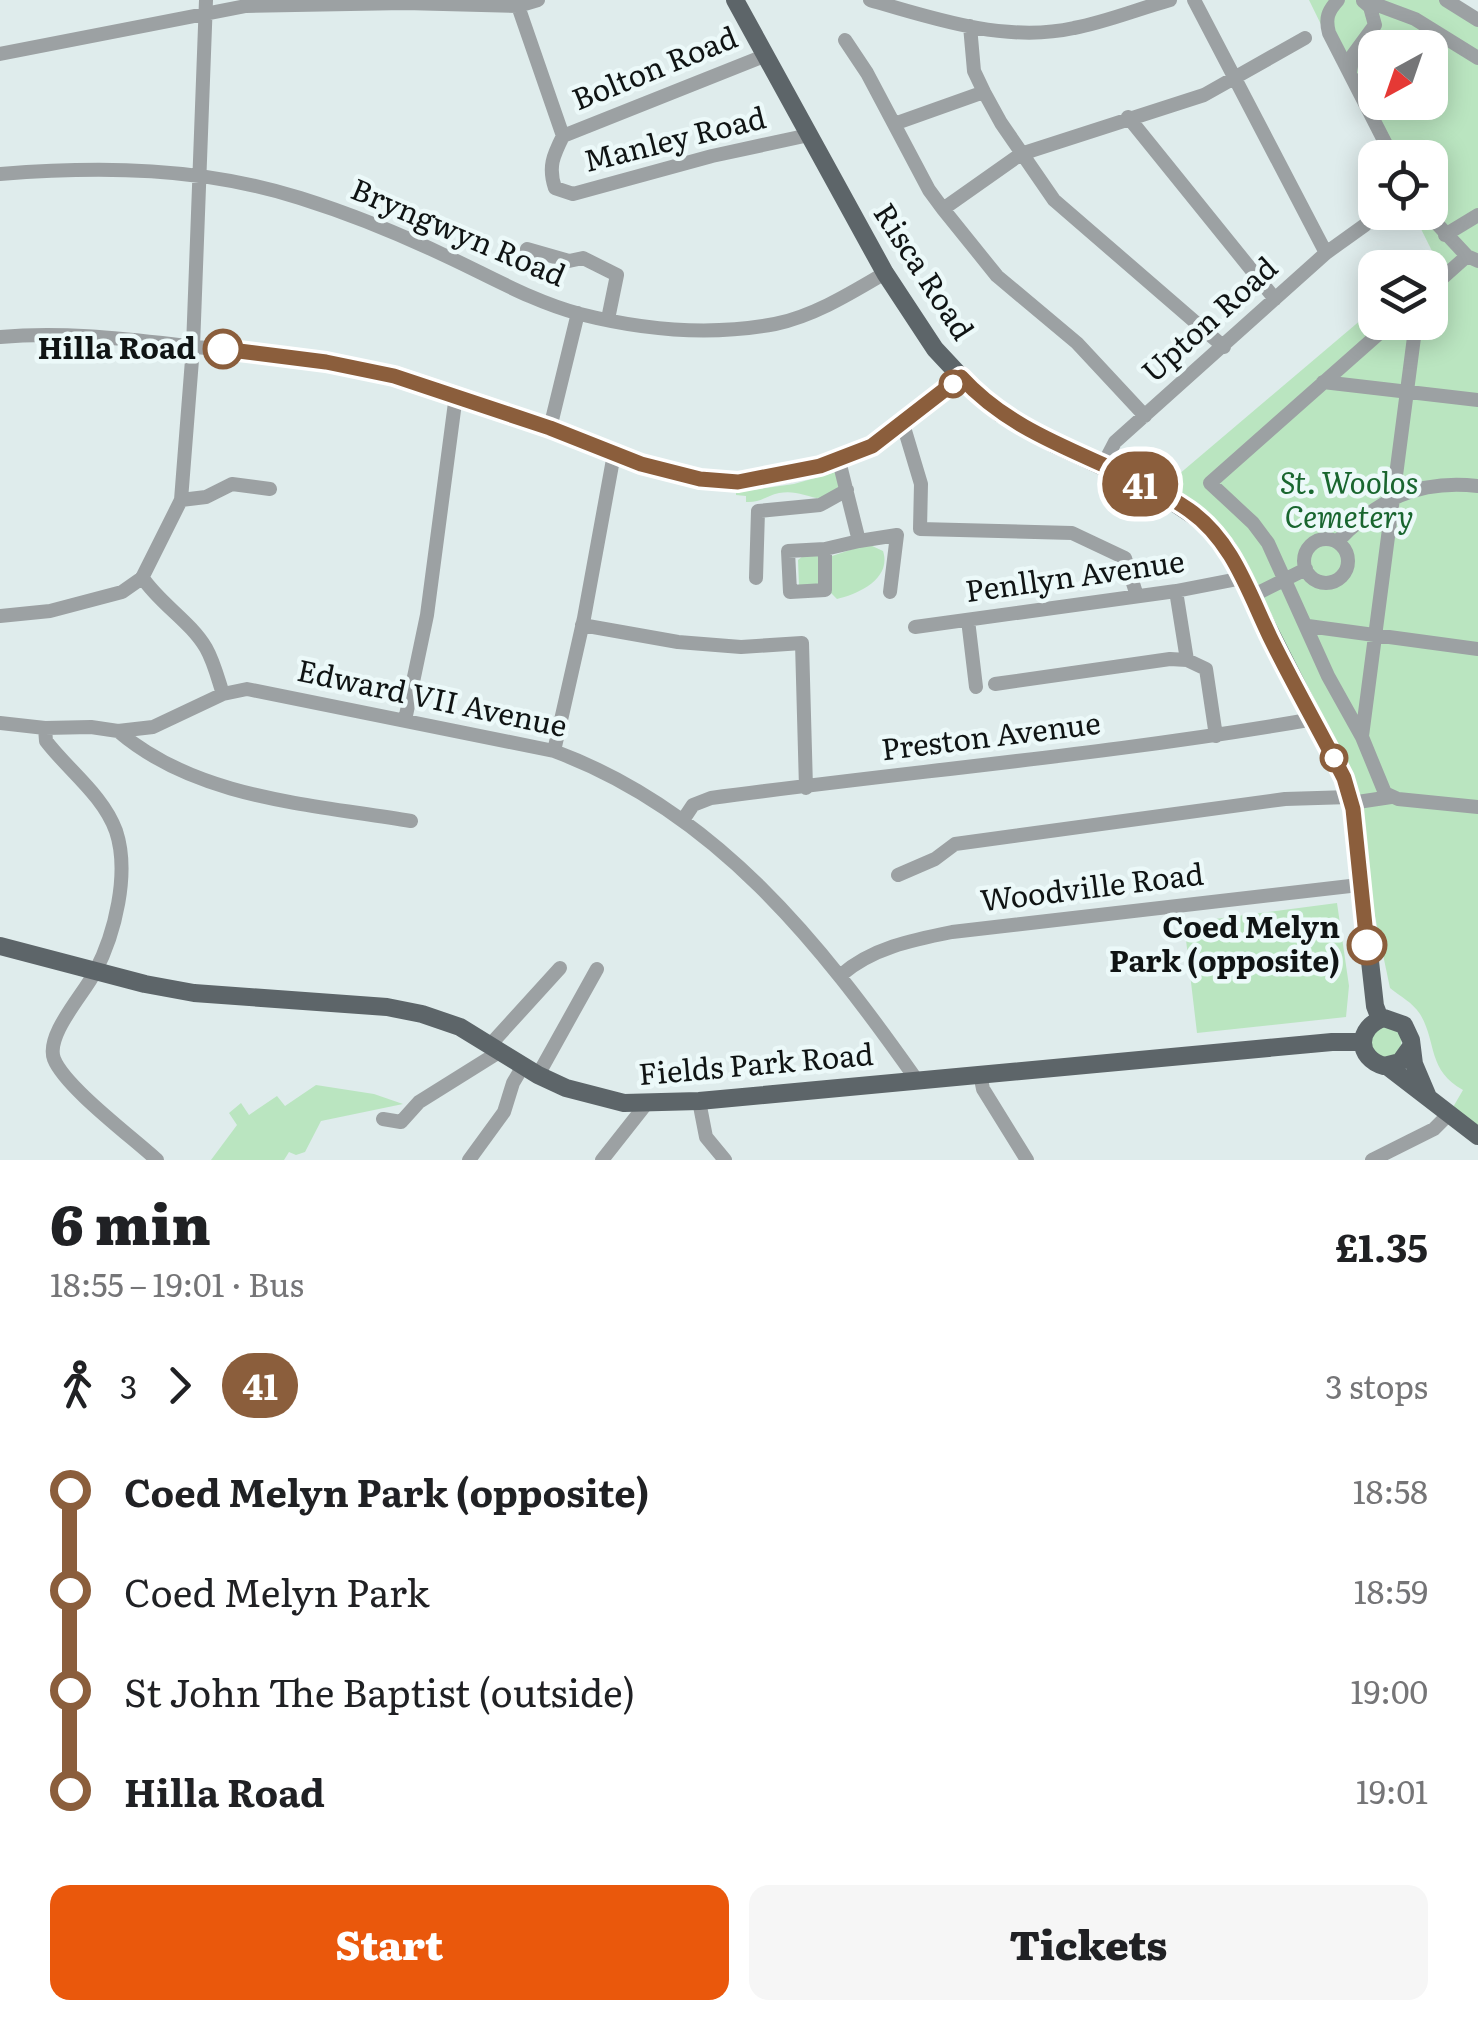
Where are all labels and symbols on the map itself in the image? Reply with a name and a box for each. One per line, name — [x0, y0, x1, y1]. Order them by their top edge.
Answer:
street label: Bolton Road — [565, 13, 743, 119]
north arrow — [1358, 30, 1448, 120]
street label: Manley Road — [579, 93, 770, 181]
street label: Bryngwyn Road — [345, 165, 573, 295]
street label: Risca Road — [865, 193, 986, 347]
street label: Upton Road — [1130, 245, 1286, 391]
place label: Hilla Road — [37, 324, 196, 368]
marker: Hilla Road — [204, 330, 242, 368]
unlabelled marker — [940, 371, 966, 397]
line badge: 41 — [1095, 452, 1185, 516]
park label: St. Woolos Cemetery — [1280, 459, 1418, 537]
street label: Penllyn Avenue — [962, 537, 1187, 611]
street label: Edward VII Avenue — [294, 646, 572, 746]
street label: Preston Avenue — [878, 699, 1103, 769]
unlabelled marker — [1321, 745, 1347, 771]
street label: Woodville Road — [978, 850, 1206, 921]
place label: Coed Melyn Park (opposite) — [1109, 903, 1340, 981]
marker: Coed Melyn Park (opposite) — [1348, 926, 1386, 964]
street label: Fields Park Road — [636, 1030, 875, 1094]

